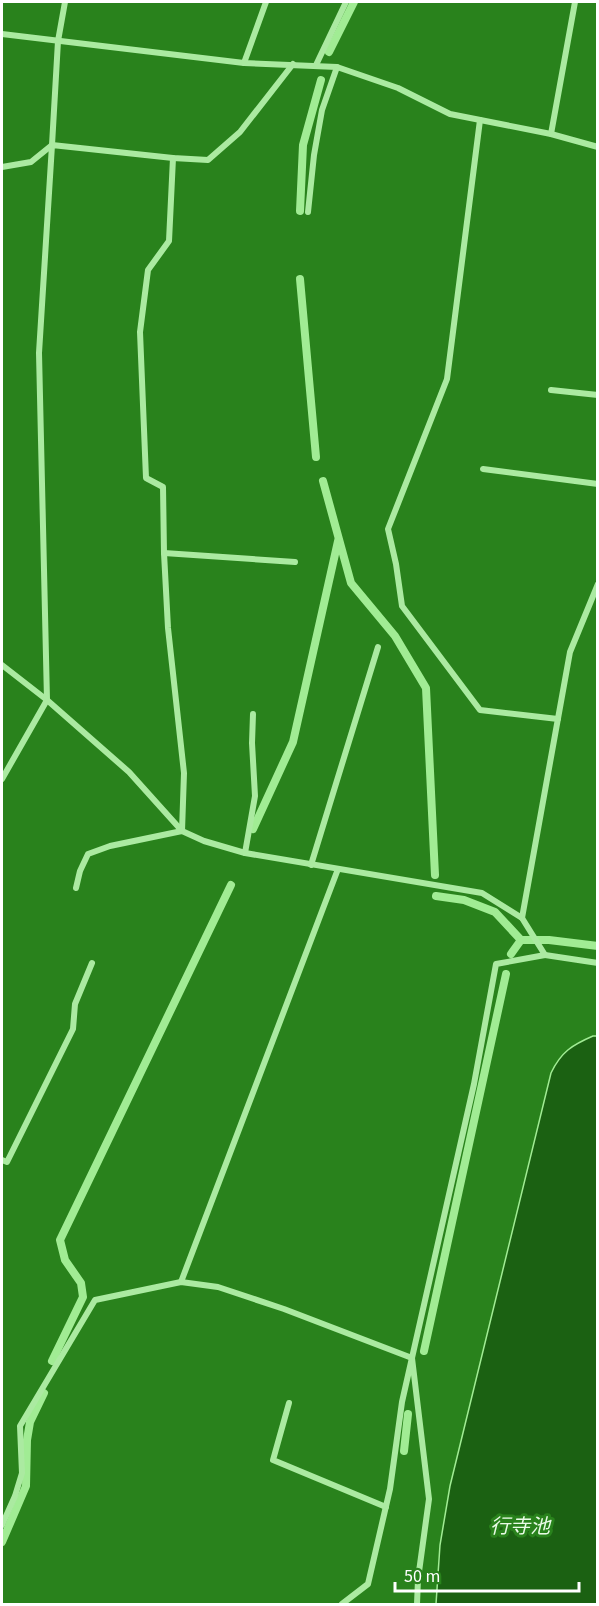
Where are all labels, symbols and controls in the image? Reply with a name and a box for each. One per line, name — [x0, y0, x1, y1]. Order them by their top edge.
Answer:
water label: 行寺池 — [490, 1513, 552, 1541]
scale bar — [395, 1555, 580, 1593]
text: 50 m — [404, 1564, 440, 1589]

